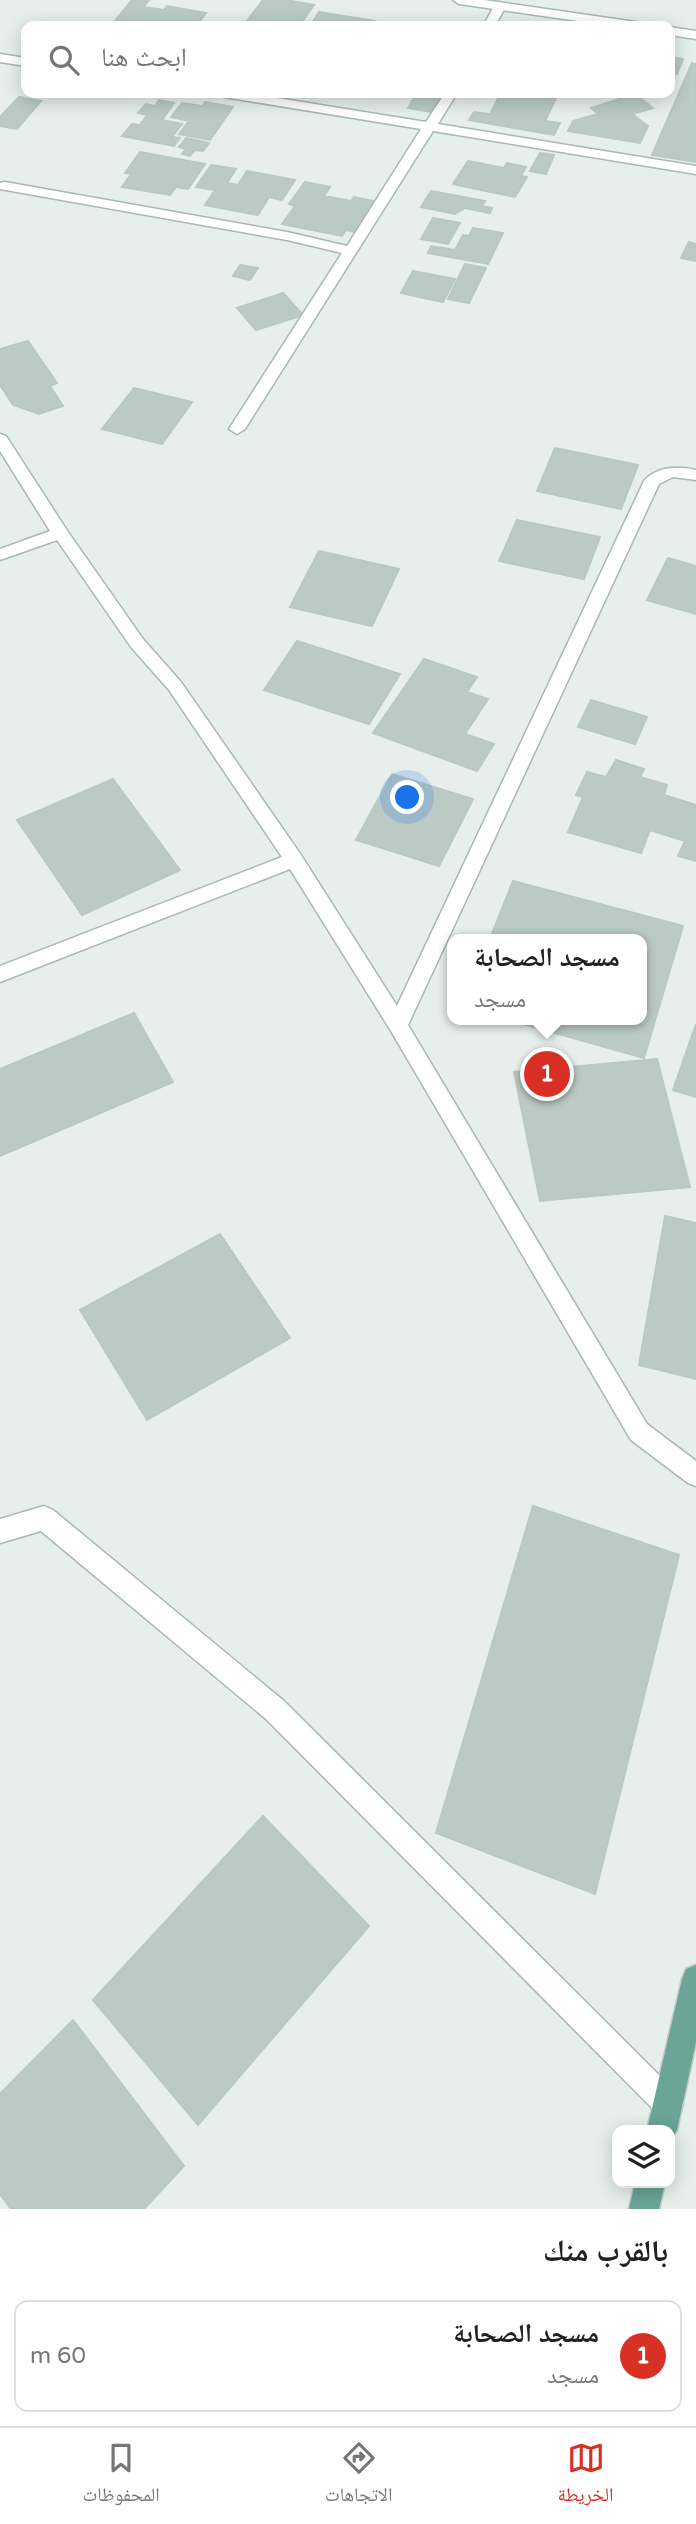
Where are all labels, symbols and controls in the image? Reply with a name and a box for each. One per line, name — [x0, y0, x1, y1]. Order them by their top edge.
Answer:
search box — [21, 21, 675, 98]
icon: search — [45, 41, 83, 79]
text: ابحث هنا — [101, 42, 187, 73]
your location — [390, 780, 424, 814]
popup — [447, 934, 647, 1025]
text: مسجد الصحابة — [474, 942, 620, 973]
text: مسجد — [474, 986, 526, 1014]
pin: 1 — [524, 1048, 570, 1100]
map controls — [612, 2125, 675, 2188]
button: layers — [612, 2125, 675, 2188]
text: بالقرب منك — [543, 2233, 668, 2270]
text: مسجد الصحابة — [453, 2318, 599, 2349]
text: 60 m — [30, 2342, 86, 2370]
text: 1 — [636, 2342, 650, 2370]
text: مسجد — [547, 2362, 599, 2390]
tab: المحفوظات — [83, 2439, 160, 2513]
tab: الاتجاهات — [325, 2439, 392, 2513]
tab: الخريطة — [558, 2439, 613, 2513]

